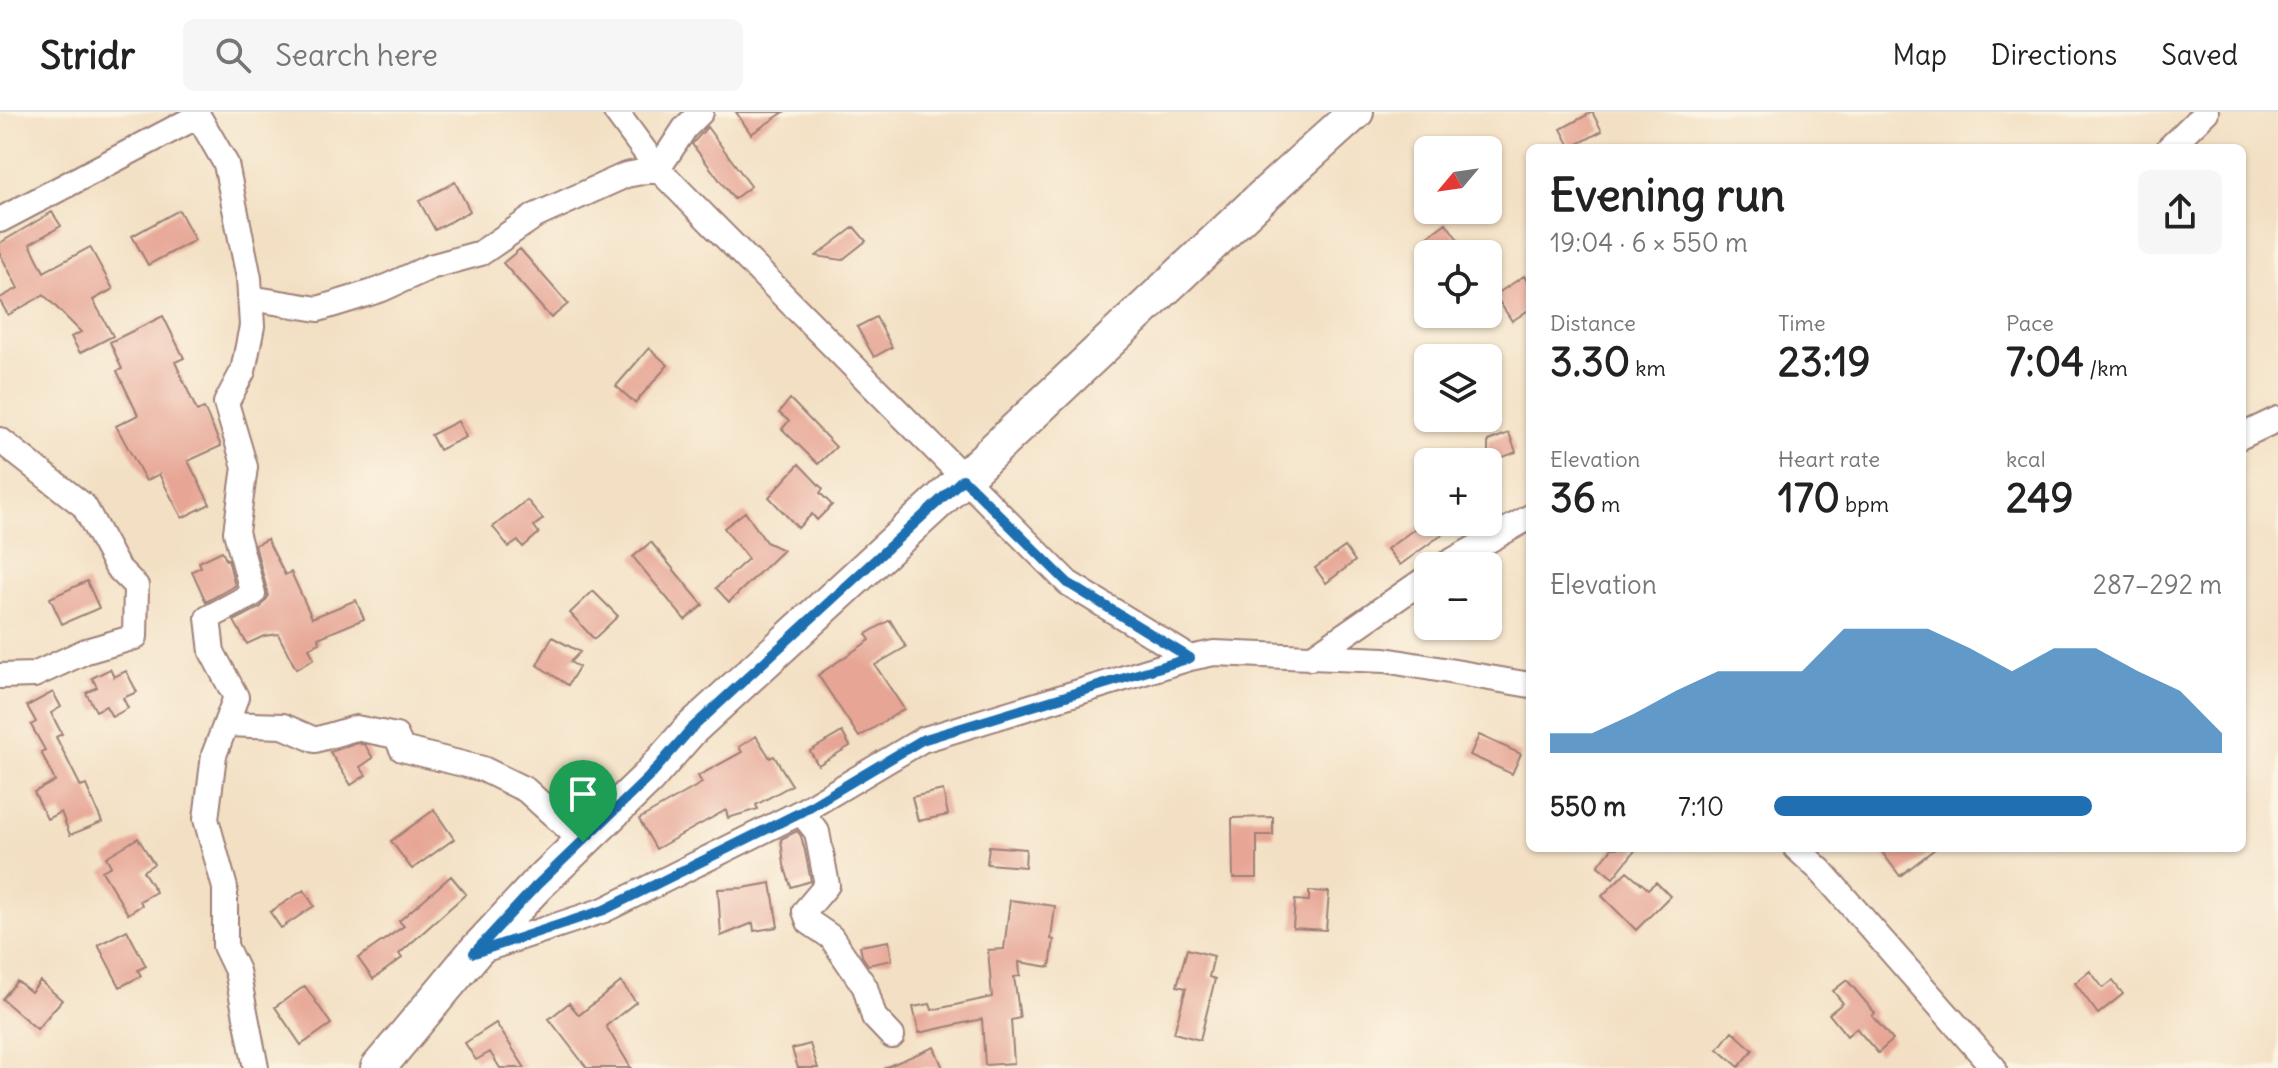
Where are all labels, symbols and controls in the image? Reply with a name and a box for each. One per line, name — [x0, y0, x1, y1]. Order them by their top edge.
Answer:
search box — [183, 19, 743, 91]
text: Stridr — [40, 32, 135, 79]
icon: search — [211, 33, 255, 77]
text: Search here — [275, 36, 438, 74]
text: Map — [1892, 37, 1947, 73]
text: Directions — [1991, 37, 2117, 73]
text: Saved — [2161, 37, 2238, 73]
north arrow — [1414, 136, 1502, 224]
map controls — [1414, 136, 1502, 640]
text: Evening run — [1550, 168, 1785, 223]
button: share — [2138, 170, 2222, 254]
text: 19:04 · 6 × 550 m — [1550, 226, 1748, 259]
button: locate — [1414, 240, 1502, 328]
text: Distance — [1550, 309, 1636, 337]
text: Time — [1778, 309, 1826, 337]
text: Pace — [2006, 309, 2054, 337]
text: 3.30 — [1550, 337, 1630, 387]
text: 23:19 — [1778, 337, 1871, 387]
text: 7:04 — [2006, 337, 2084, 387]
button: layers — [1414, 344, 1502, 432]
text: km — [1630, 354, 1666, 382]
text: /km — [2084, 354, 2128, 382]
text: Elevation — [1550, 445, 1640, 473]
text: Heart rate — [1778, 445, 1880, 473]
text: kcal — [2006, 445, 2046, 473]
button: + — [1414, 448, 1502, 536]
text: 36 — [1550, 473, 1596, 523]
text: 170 — [1778, 473, 1840, 523]
text: 249 — [2006, 473, 2073, 523]
text: m — [1596, 490, 1620, 518]
text: bpm — [1840, 490, 1889, 518]
button: − — [1414, 552, 1502, 640]
text: Elevation — [1550, 568, 1657, 601]
text: 287–292 m — [2093, 568, 2222, 601]
pin — [549, 760, 617, 842]
icon: arrive — [561, 772, 605, 816]
text: 550 m — [1550, 790, 1626, 823]
text: 7:10 — [1678, 790, 1724, 823]

